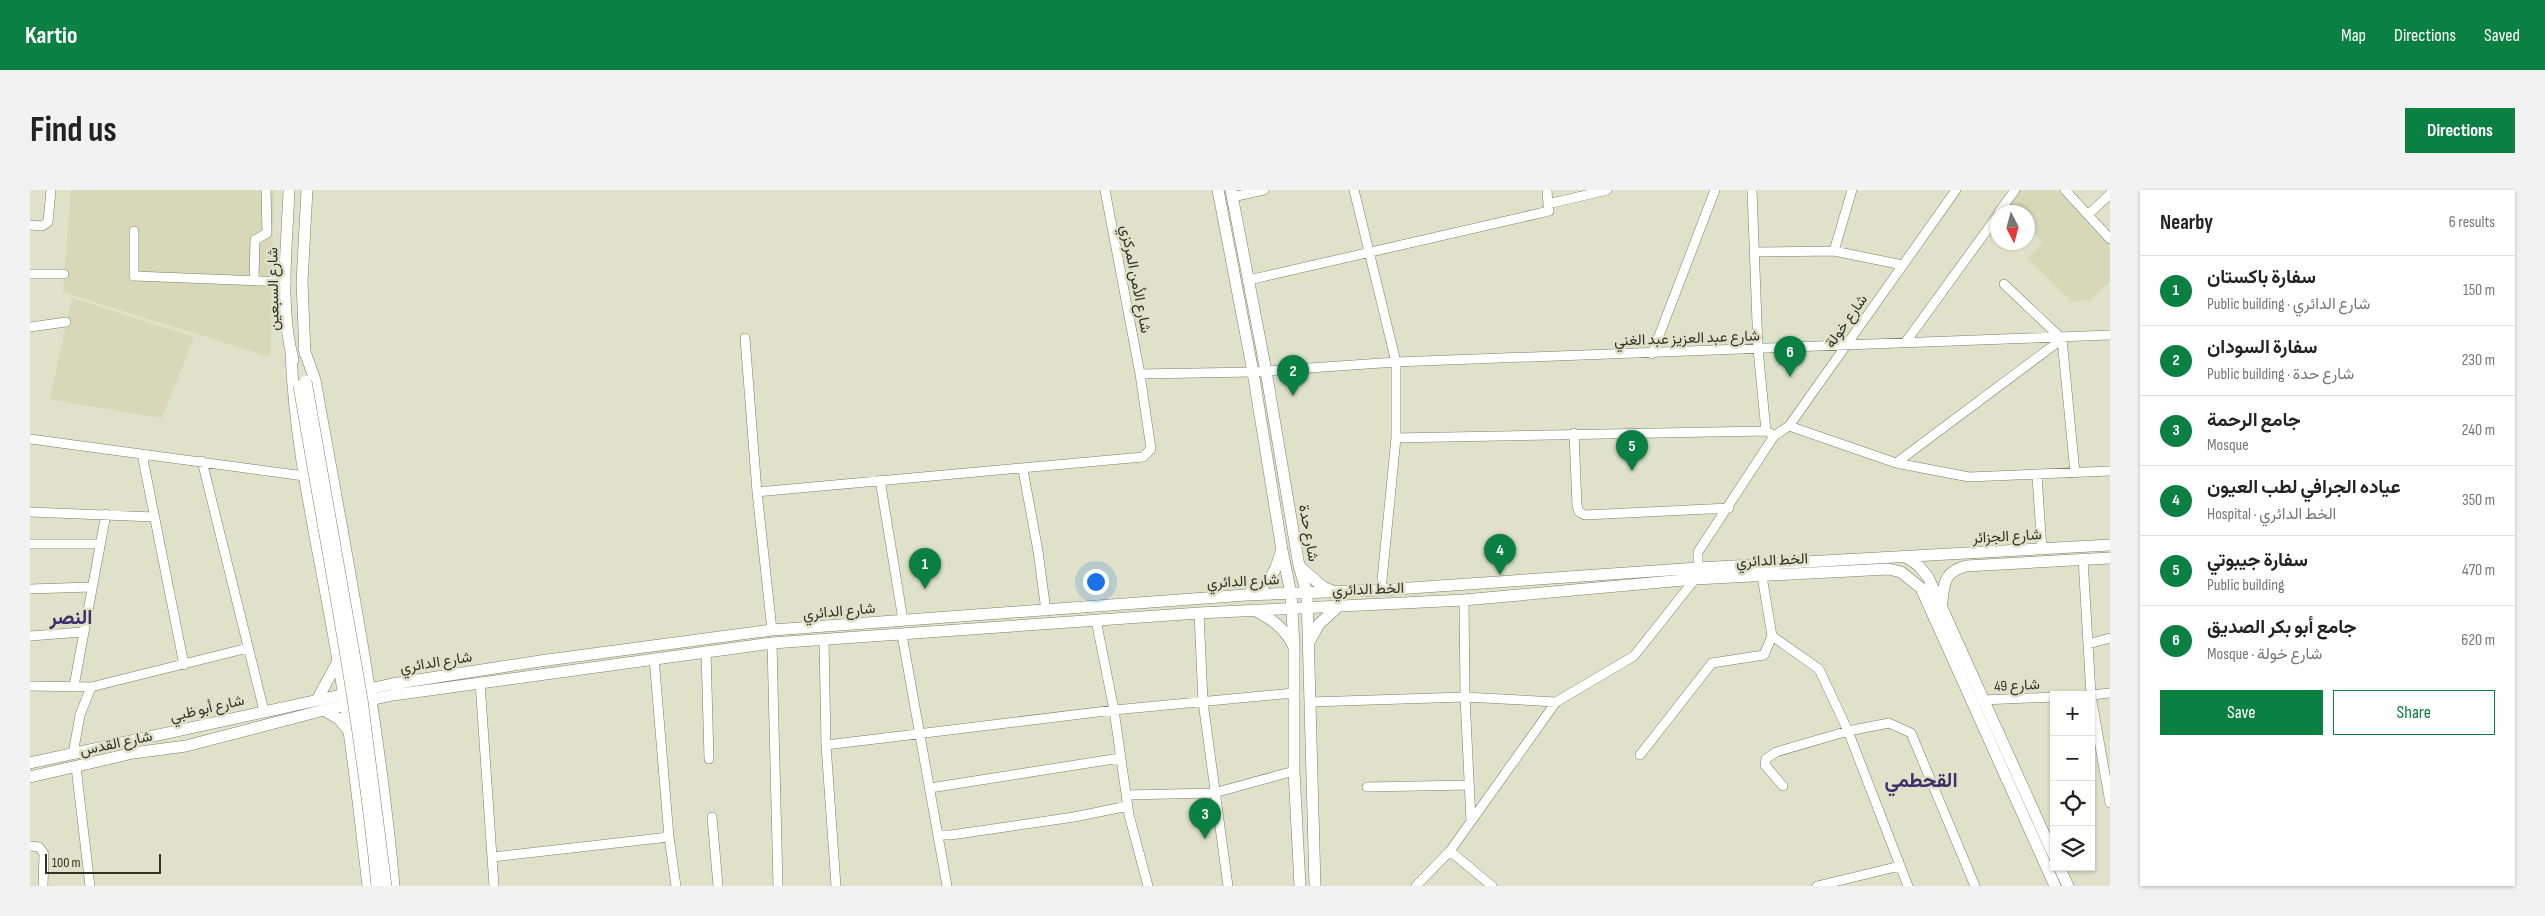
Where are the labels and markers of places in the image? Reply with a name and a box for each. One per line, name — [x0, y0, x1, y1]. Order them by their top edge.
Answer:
pin: 6 — [1774, 336, 1806, 377]
pin: 2 — [1277, 355, 1309, 396]
pin: 5 — [1616, 430, 1648, 471]
pin: 4 — [1484, 534, 1516, 575]
pin: 1 — [909, 548, 941, 589]
pin: 3 — [1189, 798, 1221, 839]

